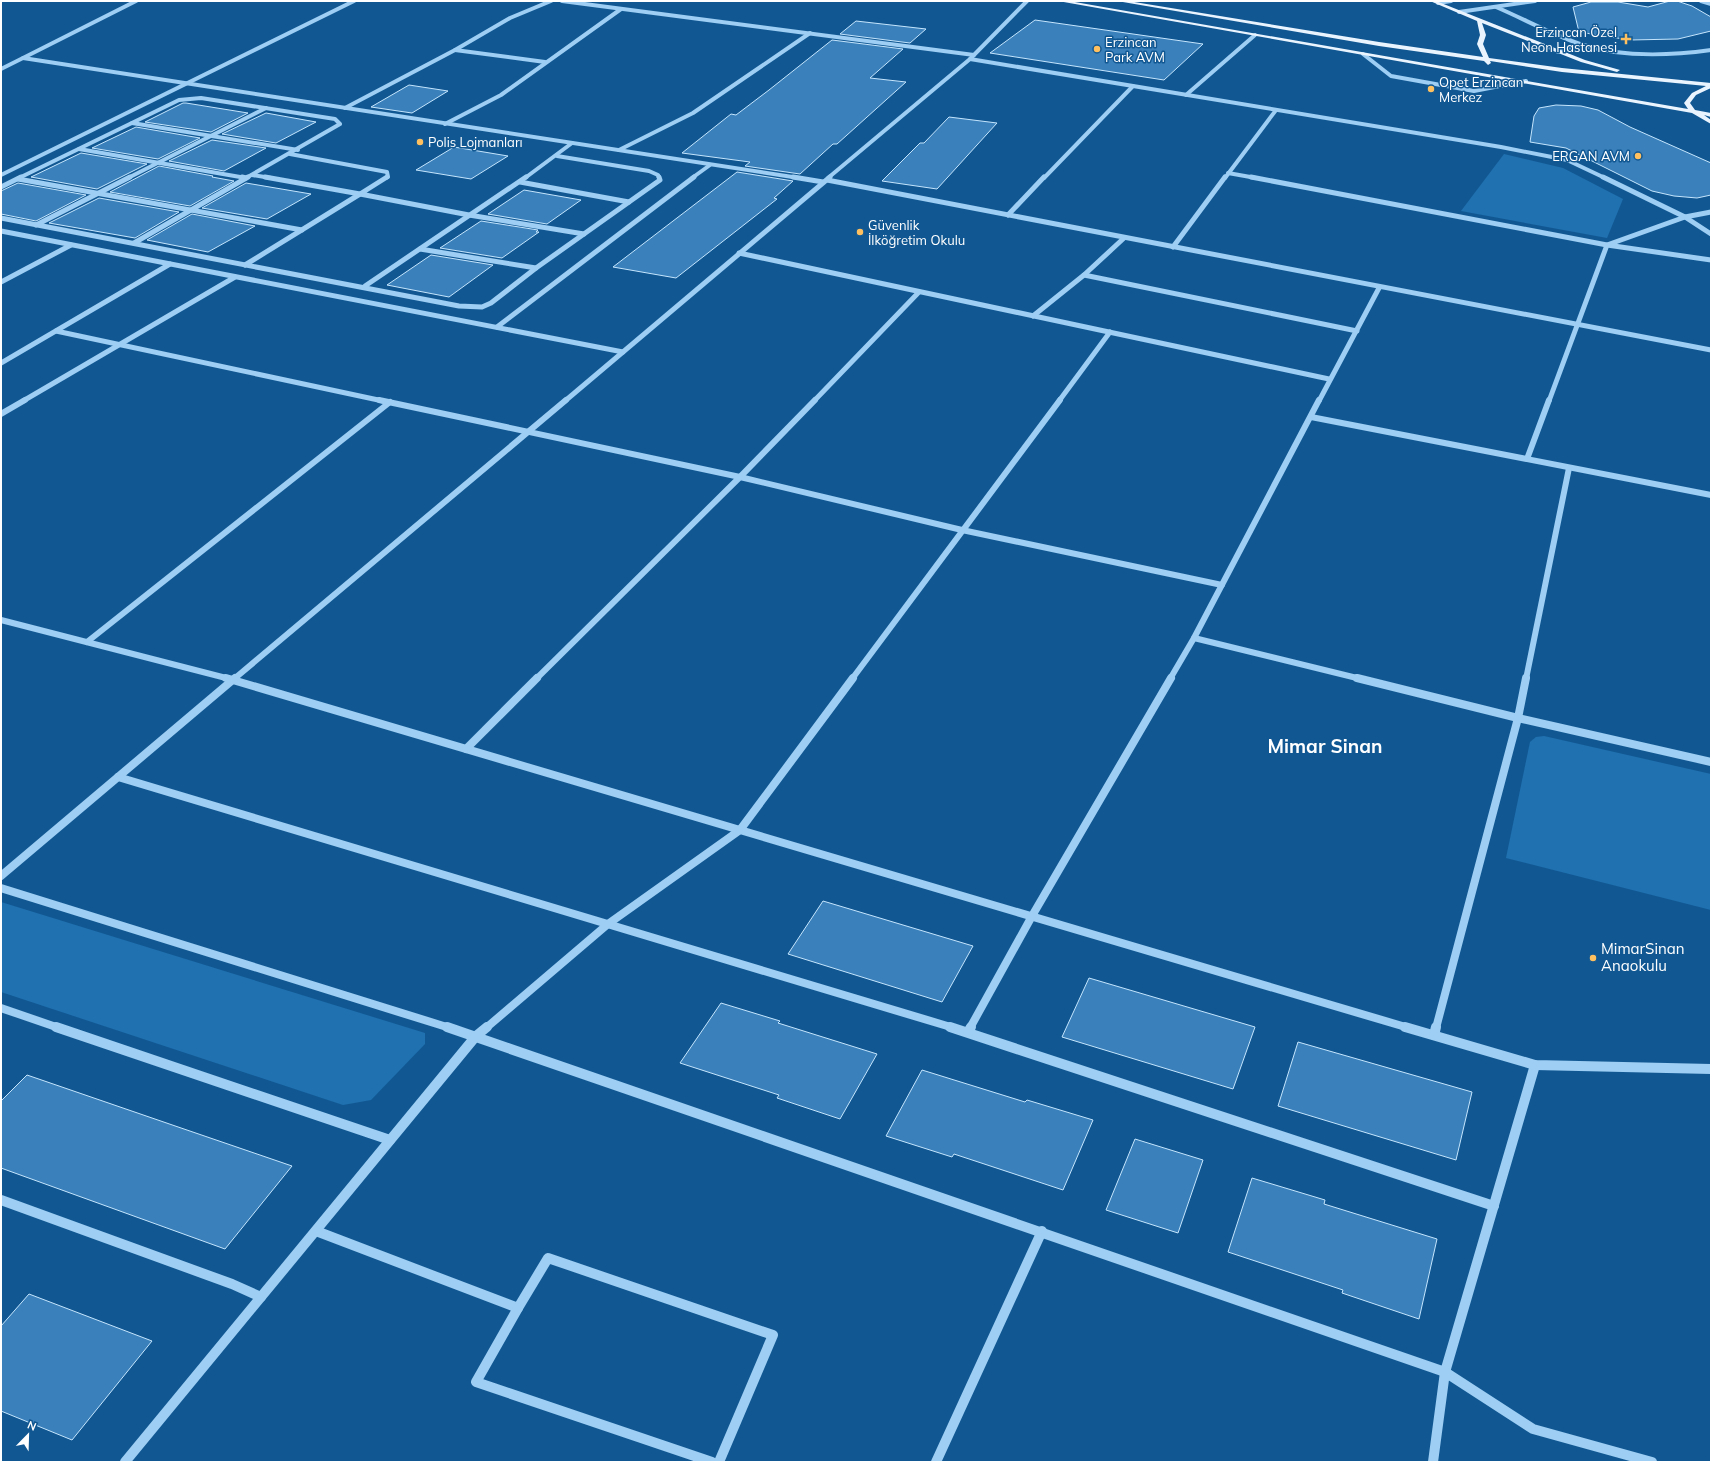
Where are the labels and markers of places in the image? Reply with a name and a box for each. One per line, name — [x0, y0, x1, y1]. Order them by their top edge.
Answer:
place label: Erzincan Özel Neon Hastanesi — [1521, 24, 1617, 55]
marker: Erzincan Özel Neon Hastanesi — [1620, 33, 1632, 45]
place label: Erzincan Park AVM — [1105, 34, 1165, 65]
marker: Erzincan Park AVM — [1092, 44, 1102, 54]
place label: Opet Erzincan Merkez — [1439, 74, 1524, 105]
marker: Opet Erzincan Merkez — [1426, 84, 1436, 94]
place label: Polis Lojmanları — [428, 134, 523, 150]
marker: Polis Lojmanları — [415, 137, 425, 147]
place label: ERGAN AVM — [1552, 148, 1630, 164]
marker: ERGAN AVM — [1633, 151, 1643, 161]
place label: Güvenlik İlköğretim Okulu — [868, 217, 965, 248]
marker: Güvenlik İlköğretim Okulu — [855, 227, 865, 237]
place label: MimarSinan Anaokulu — [1601, 939, 1685, 975]
marker: MimarSinan Anaokulu — [1588, 953, 1598, 963]

